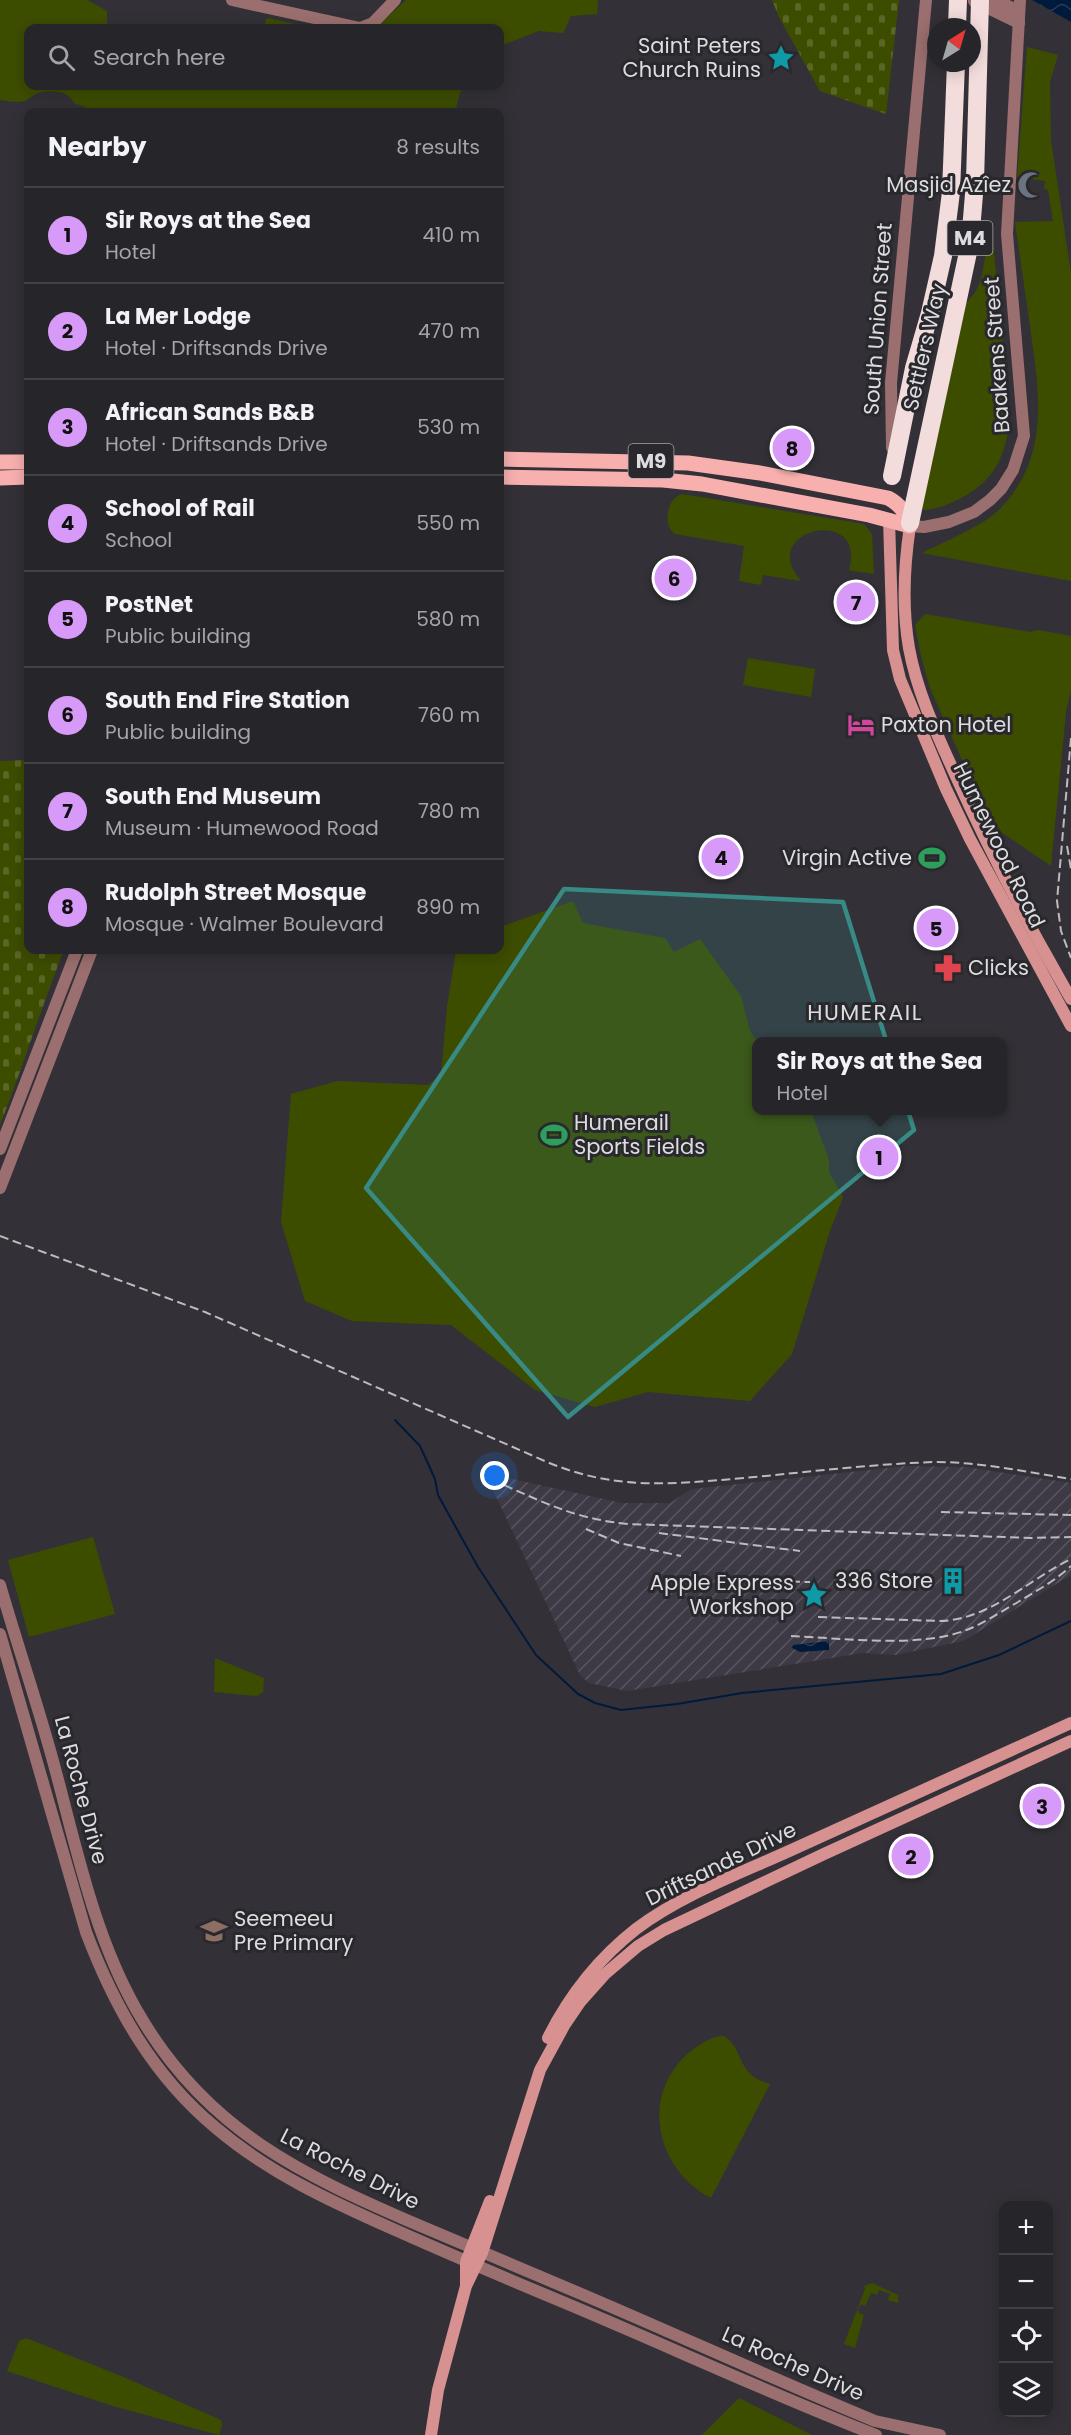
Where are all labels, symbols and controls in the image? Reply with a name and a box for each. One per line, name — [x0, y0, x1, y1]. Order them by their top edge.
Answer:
north arrow — [927, 18, 981, 72]
search box — [24, 24, 504, 90]
place label: Saint Peters Church Ruins — [623, 31, 761, 84]
icon: search — [45, 41, 78, 74]
text: Search here — [93, 42, 226, 73]
place icon: Saint Peters Church Ruins — [766, 43, 796, 73]
text: Nearby — [48, 129, 146, 165]
text: 8 results — [396, 133, 480, 161]
place label: Masjid Azîez — [886, 170, 1011, 199]
mosque icon: Masjid Azîez — [1016, 170, 1046, 200]
text: Sir Roys at the Sea — [105, 205, 311, 236]
text: 1 — [64, 221, 71, 249]
text: 410 m — [423, 221, 480, 249]
road number: M4 — [948, 221, 992, 255]
street label: South Union Street — [856, 222, 899, 416]
text: Hotel — [105, 238, 156, 266]
street label: Baakens Street — [977, 276, 1016, 434]
street label: Settlers Way — [896, 280, 953, 413]
text: La Mer Lodge — [105, 301, 251, 332]
text: 2 — [62, 317, 73, 345]
text: 470 m — [418, 317, 480, 345]
text: Hotel · Driftsands Drive — [105, 334, 328, 362]
text: African Sands B&B — [105, 397, 315, 428]
text: 3 — [61, 413, 74, 441]
text: 530 m — [417, 413, 480, 441]
pin: 8 — [772, 426, 812, 470]
text: Hotel · Driftsands Drive — [105, 430, 328, 458]
road number: M9 — [628, 444, 674, 478]
text: School of Rail — [105, 493, 255, 524]
text: 4 — [61, 509, 74, 537]
text: 550 m — [416, 509, 480, 537]
text: School — [105, 526, 172, 554]
pin: 6 — [654, 556, 694, 600]
pin: 7 — [836, 580, 876, 624]
text: PostNet — [105, 589, 193, 620]
text: 5 — [61, 605, 74, 633]
text: 580 m — [416, 605, 480, 633]
text: Public building — [105, 622, 251, 650]
text: South End Fire Station — [105, 685, 350, 716]
text: 6 — [61, 701, 74, 729]
text: 760 m — [418, 701, 480, 729]
hotel icon: Paxton Hotel — [846, 710, 876, 740]
place label: Paxton Hotel — [881, 710, 1011, 739]
text: Public building — [105, 718, 251, 746]
street label: Humewood Road — [947, 757, 1052, 933]
text: South End Museum — [105, 781, 321, 812]
text: 7 — [62, 797, 73, 825]
text: 780 m — [418, 797, 480, 825]
text: Museum · Humewood Road — [105, 814, 379, 842]
pin: 4 — [702, 834, 740, 880]
place label: Virgin Active — [782, 843, 912, 872]
sports icon: Virgin Active — [917, 843, 947, 873]
text: Rudolph Street Mosque — [105, 877, 366, 908]
text: 8 — [61, 893, 74, 921]
text: 890 m — [416, 893, 480, 921]
pin: 5 — [916, 906, 956, 950]
text: Mosque · Walmer Boulevard — [105, 910, 384, 938]
pharmacy icon: Clicks — [933, 953, 963, 983]
place label: Clicks — [968, 953, 1029, 982]
district label: HUMERAIL — [807, 997, 923, 1028]
popup — [752, 1037, 1007, 1115]
text: Sir Roys at the Sea — [777, 1046, 982, 1077]
text: Hotel — [777, 1079, 828, 1107]
place label: Humerail Sports Fields — [574, 1108, 705, 1161]
sports icon: Humerail Sports Fields — [539, 1120, 569, 1150]
pin: 1 — [860, 1134, 898, 1180]
your location — [480, 1461, 509, 1490]
place label: 336 Store — [835, 1566, 933, 1595]
building icon: 336 Store — [938, 1566, 968, 1596]
place label: Apple Express Workshop — [650, 1568, 794, 1621]
place icon: Apple Express Workshop — [799, 1580, 829, 1610]
street label: La Roche Drive — [48, 1712, 115, 1867]
pin: 3 — [1022, 1784, 1062, 1828]
street label: Driftsands Drive — [641, 1814, 801, 1913]
pin: 2 — [892, 1834, 930, 1878]
place label: Seemeeu Pre Primary — [234, 1904, 353, 1957]
school or university icon: Seemeeu Pre Primary — [199, 1916, 229, 1946]
street label: La Roche Drive — [276, 2121, 425, 2216]
map controls — [999, 2201, 1053, 2417]
button: + — [999, 2201, 1053, 2255]
button: − — [999, 2255, 1053, 2309]
button: locate — [999, 2309, 1053, 2363]
street label: La Roche Drive — [718, 2319, 869, 2408]
button: layers — [999, 2363, 1053, 2417]

